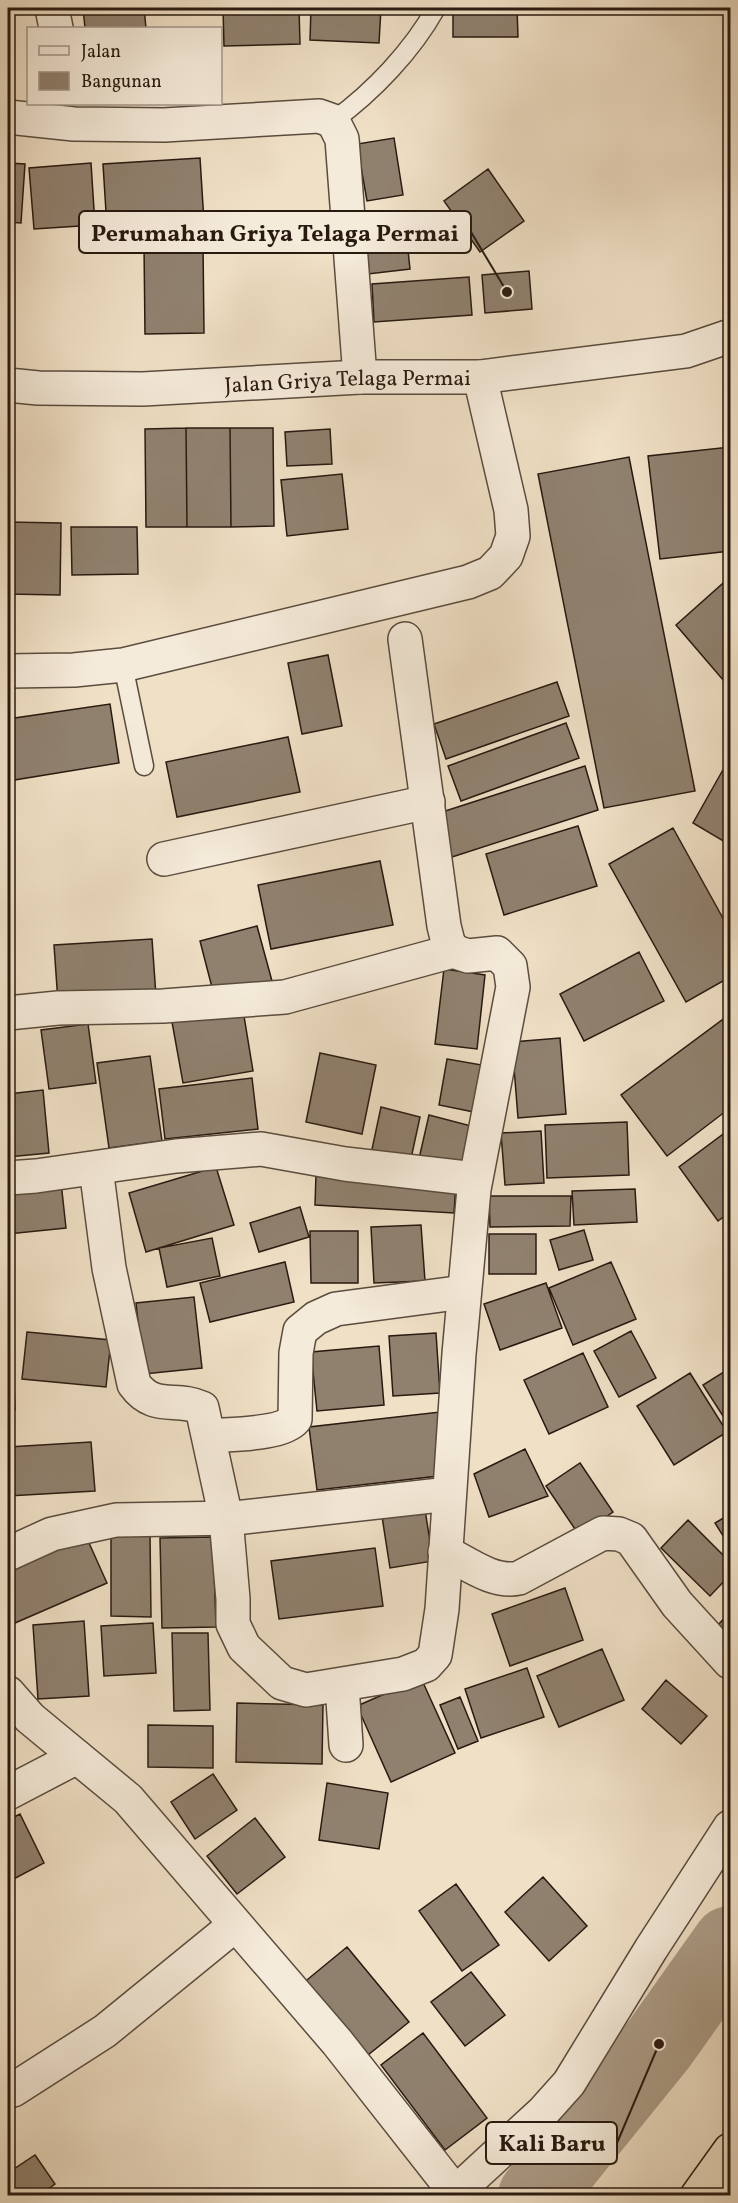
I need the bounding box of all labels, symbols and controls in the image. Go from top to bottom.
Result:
legend [27,27,222,105]
text: Jalan [81,40,121,65]
text: Bangunan [81,70,162,95]
callout: Perumahan Griya Telaga Permai [79,211,471,253]
text: Perumahan Griya Telaga Permai [91,218,459,252]
street label: Jalan Griya Telaga Permai [224,364,471,402]
callout: Kali Baru [486,2122,617,2164]
text: Kali Baru [498,2128,606,2162]

